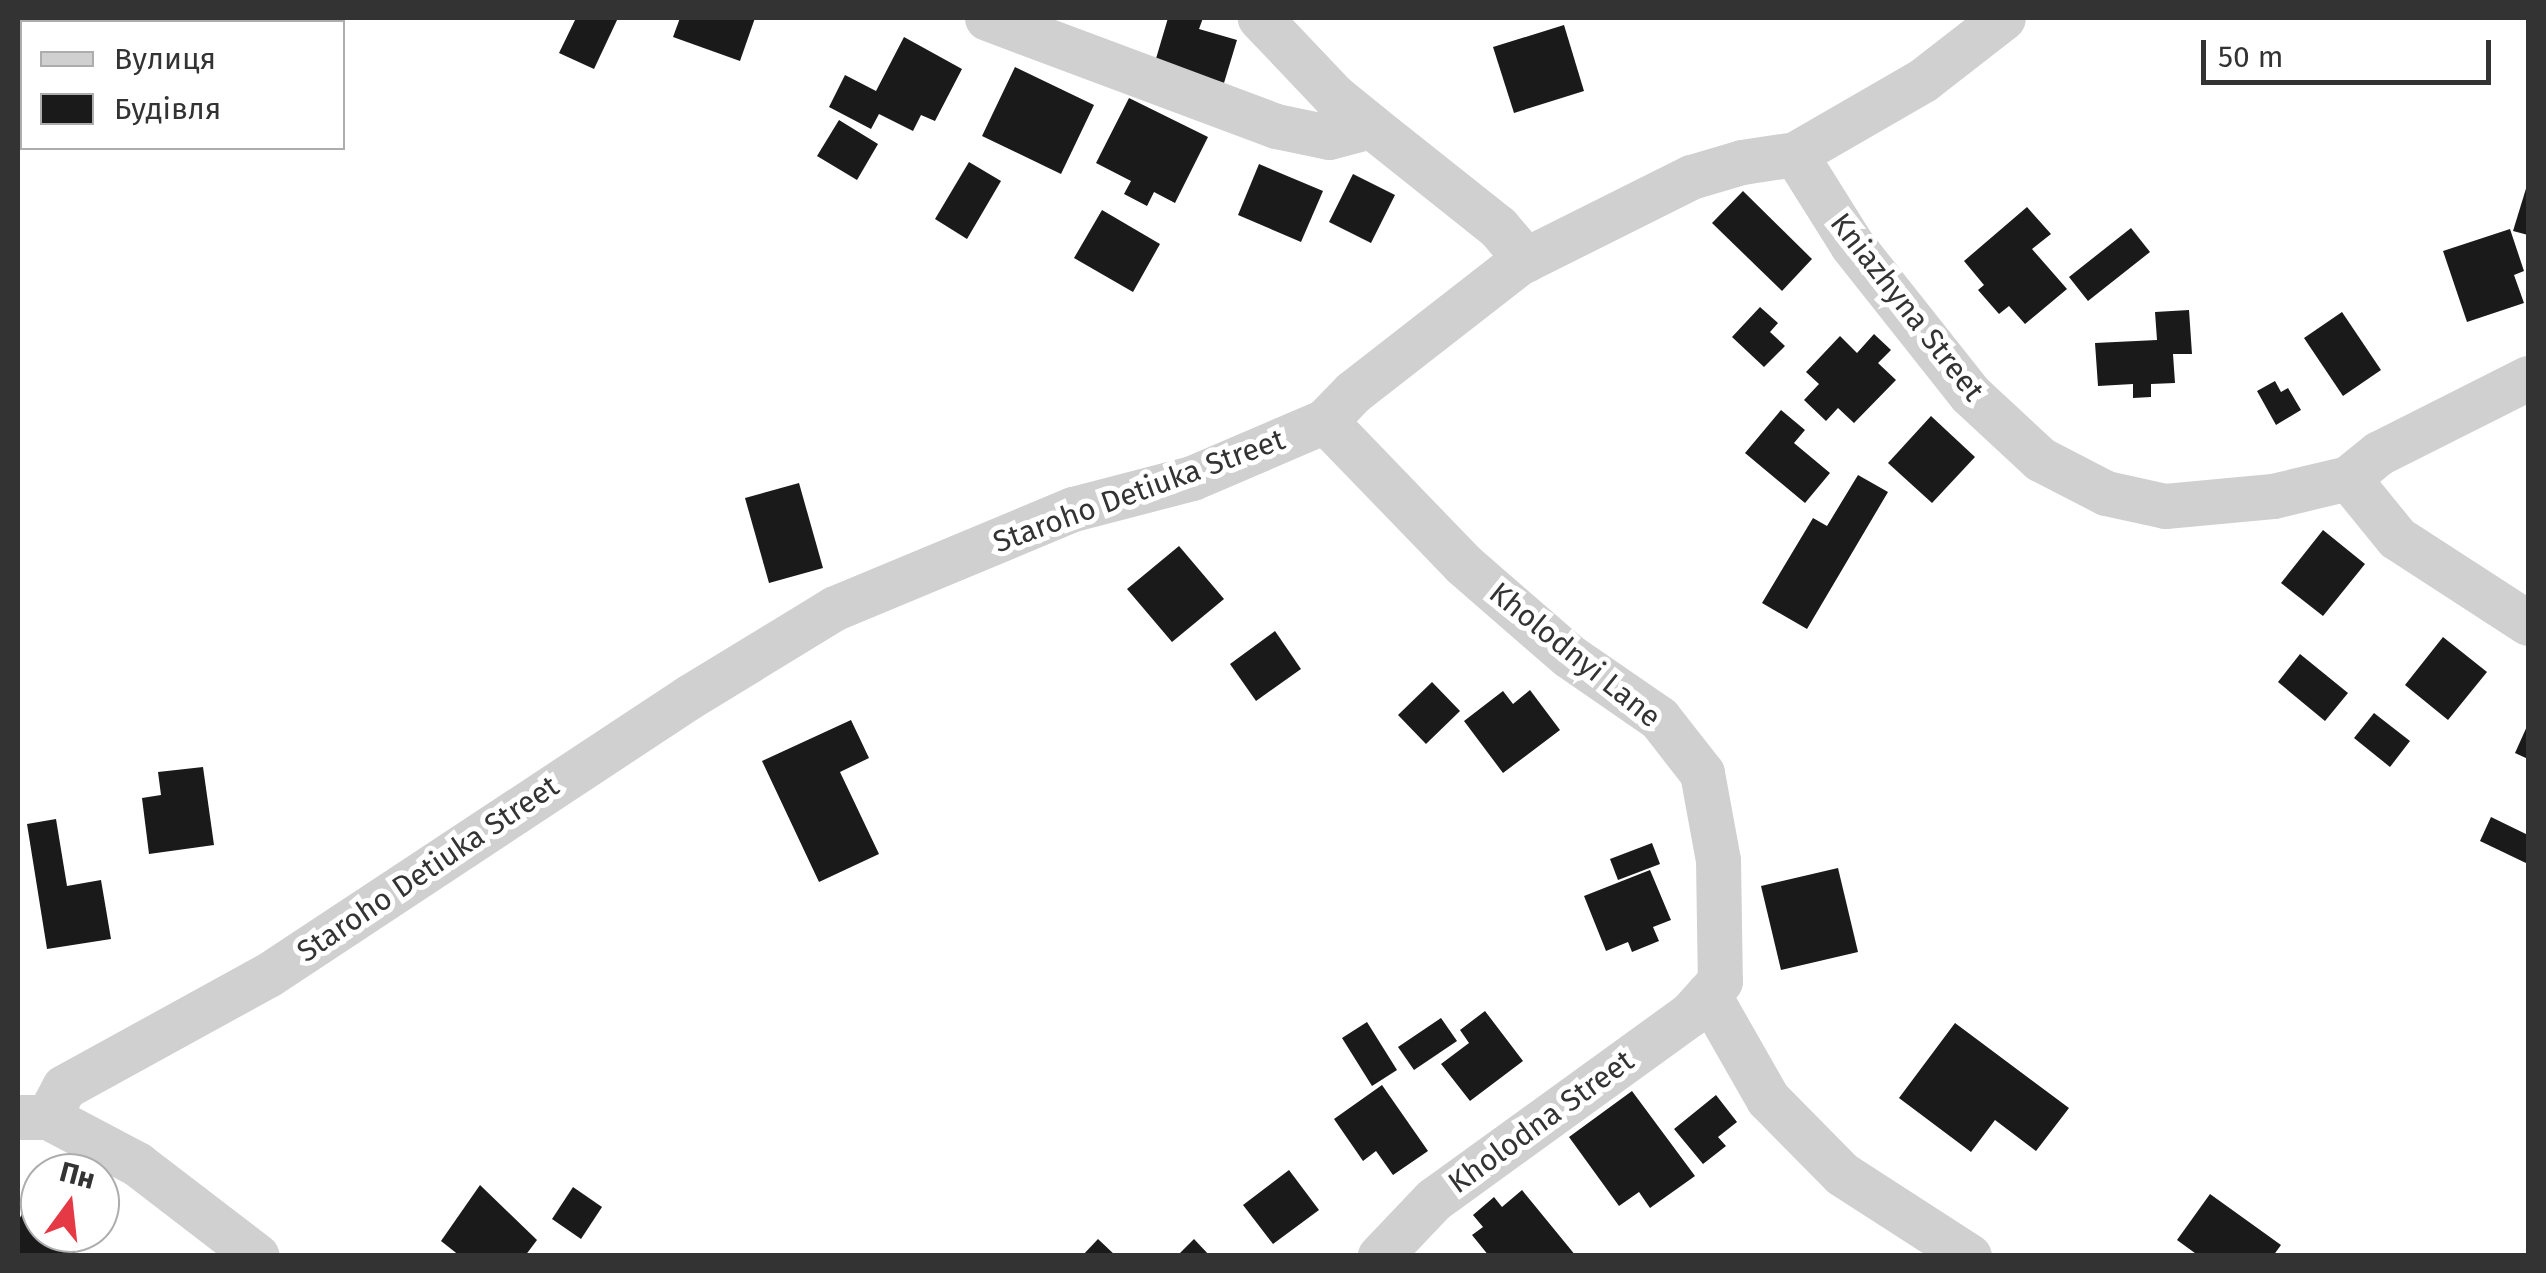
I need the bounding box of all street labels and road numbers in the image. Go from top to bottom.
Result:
street label: Kniazhyna Street [1822,206,1992,408]
street label: Staroho Detiuka Street [988,421,1290,561]
street label: Kholodnyi Lane [1482,575,1668,735]
street label: Staroho Detiuka Street [290,768,566,970]
street label: Kholodna Street [1441,1043,1641,1201]

